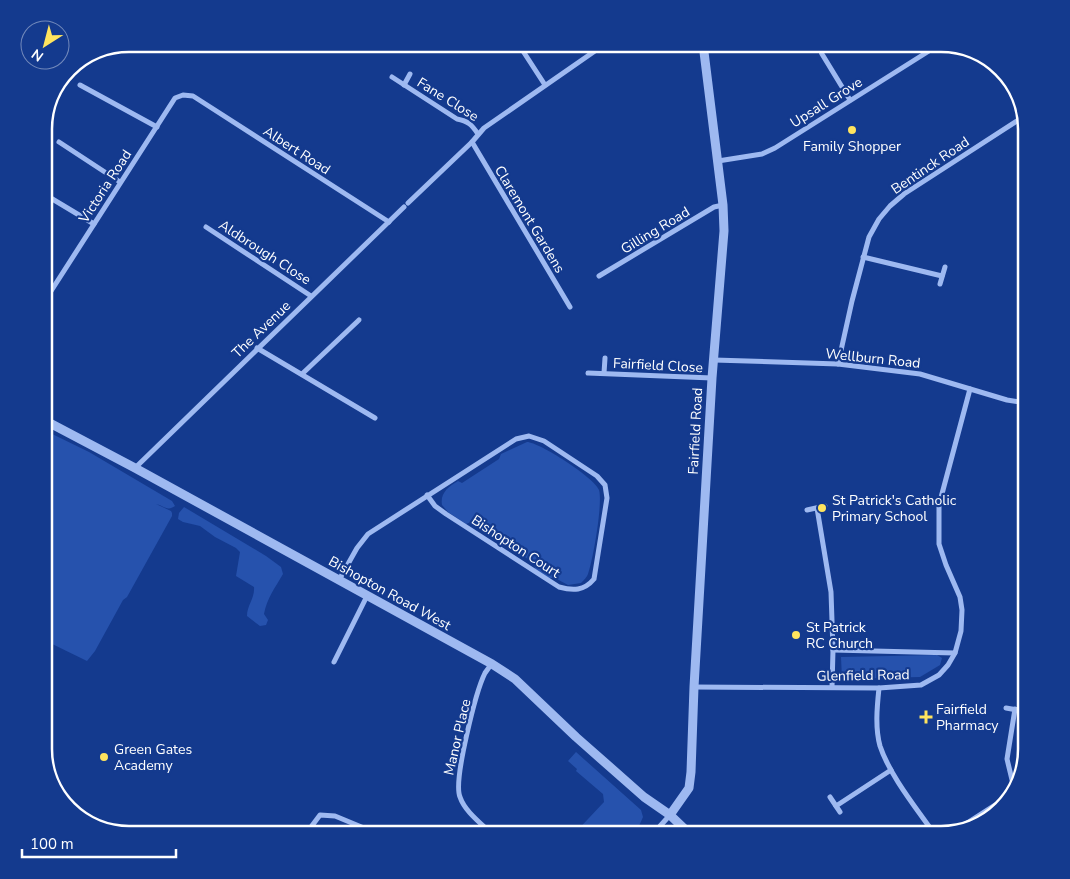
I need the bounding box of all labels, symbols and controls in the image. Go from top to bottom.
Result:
north arrow [20,20,70,70]
text: N [28,44,47,66]
street label: Fane Close [413,73,482,126]
street label: Upsall Grove [787,73,866,132]
street label: Albert Road [260,122,334,179]
marker: Family Shopper [846,124,858,136]
street label: Bentinck Road [887,132,973,199]
place label: Family Shopper [803,137,901,156]
street label: Victoria Road [74,146,136,227]
street label: Claremont Gardens [490,162,569,277]
street label: Gilling Road [617,202,693,258]
street label: Aldbrough Close [215,215,315,289]
street label: The Avenue [228,296,295,362]
street label: Wellburn Road [824,344,921,373]
street label: Fairfield Close [613,354,703,377]
street label: Fairfield Road [684,387,707,475]
place label: St Patrick's Catholic Primary School [832,491,957,526]
marker: St Patrick's Catholic Primary School [816,502,828,514]
street label: Bishopton Court [468,511,564,582]
street label: Bishopton Road West [325,552,454,635]
place label: St Patrick RC Church [806,618,873,653]
marker: St Patrick RC Church [790,629,802,641]
street label: Glenfield Road [816,665,910,686]
street label: Manor Place [439,697,476,777]
place label: Fairfield Pharmacy [936,700,999,735]
marker: Fairfield Pharmacy [920,711,932,723]
place label: Green Gates Academy [114,740,192,775]
marker: Green Gates Academy [98,751,110,763]
scale bar [22,826,176,858]
text: 100 m [30,834,74,854]

